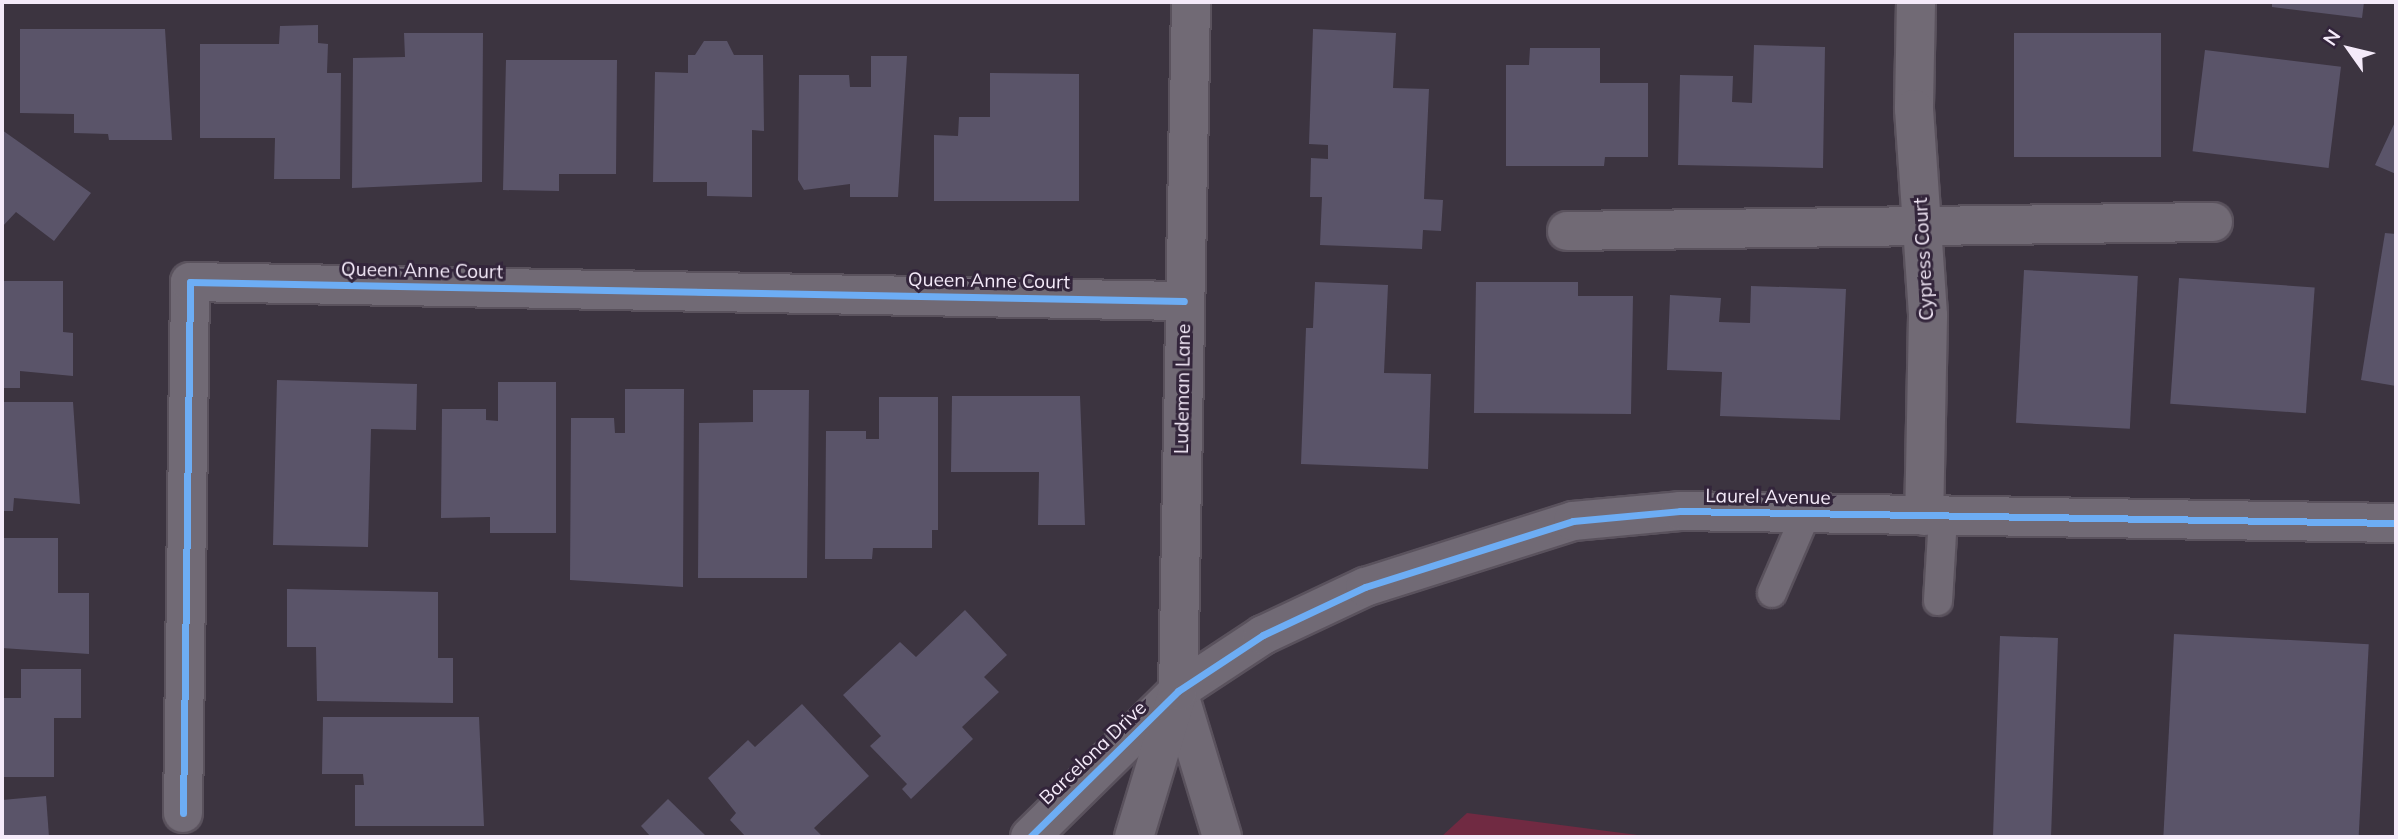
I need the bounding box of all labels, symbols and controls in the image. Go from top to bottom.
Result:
north arrow [2314,14,2384,84]
text: N [2318,25,2346,50]
street label: Cypress Court [1909,197,1939,321]
street label: Queen Anne Court [341,258,503,284]
street label: Queen Anne Court [908,268,1070,294]
street label: Ludeman Lane [1170,324,1196,454]
street label: Laurel Avenue [1705,485,1831,509]
street label: Barcelona Drive [1035,696,1151,810]

